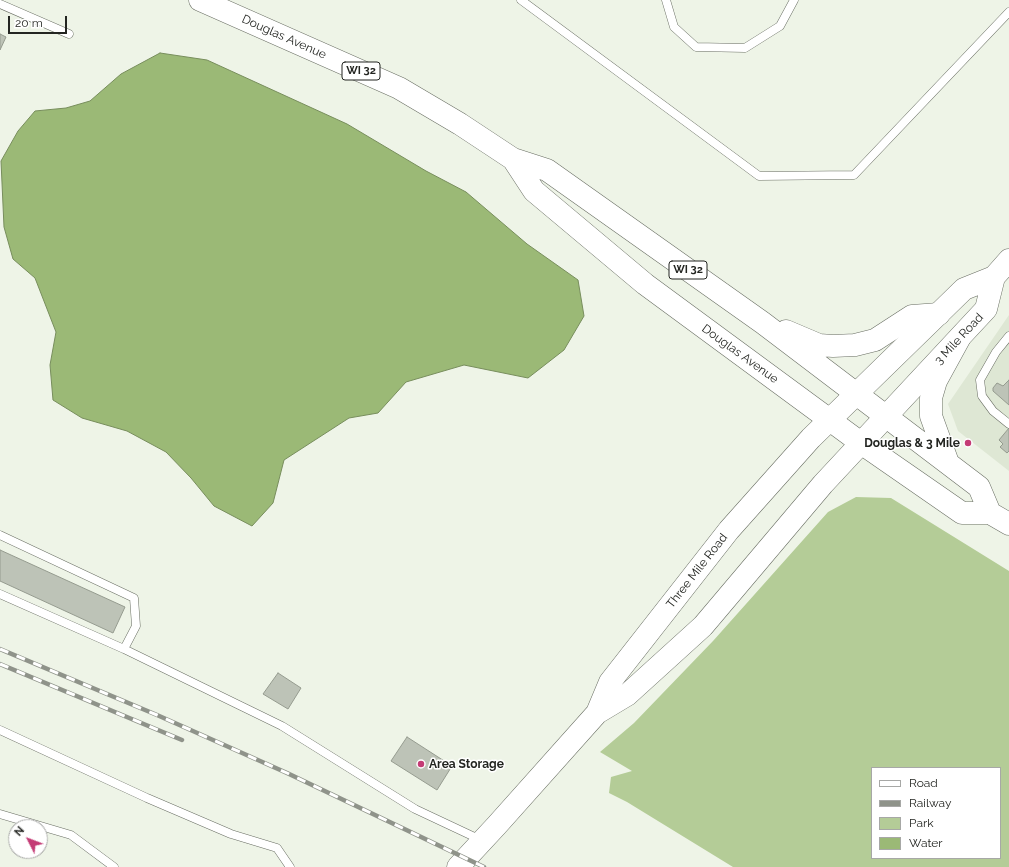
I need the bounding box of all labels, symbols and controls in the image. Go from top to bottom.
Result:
scale bar [10,8,69,34]
street label: Douglas Avenue [239,12,329,62]
text: 20 m [15,16,43,30]
road number: WI 32 [342,62,380,80]
road number: WI 32 [669,261,707,279]
street label: 3 Mile Road [932,310,986,368]
street label: Douglas Avenue [699,321,781,387]
place label: Douglas & 3 Mile [864,436,960,450]
marker: Douglas & 3 Mile [963,438,973,448]
street label: Three Mile Road [663,531,731,611]
place label: Area Storage [429,757,504,771]
marker: Area Storage [416,759,426,769]
legend [871,767,1001,859]
text: Road [909,776,938,790]
text: Railway [909,796,951,810]
text: Park [909,816,934,830]
north arrow [8,819,48,859]
text: N [12,824,27,839]
text: Water [909,836,943,850]

